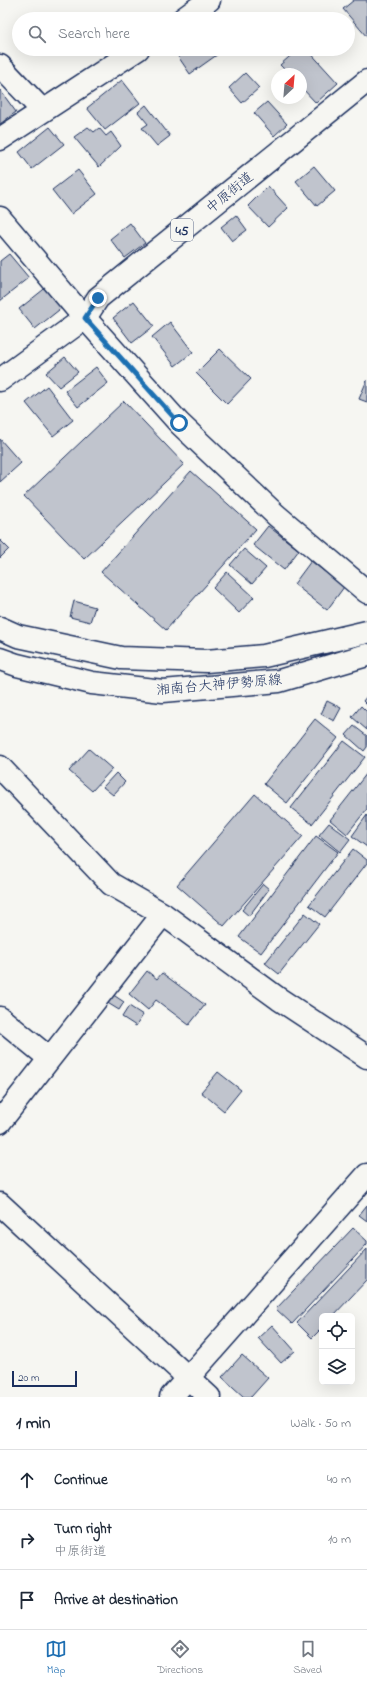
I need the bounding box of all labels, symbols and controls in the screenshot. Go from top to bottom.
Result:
search box [12,12,355,56]
icon: search [26,23,48,45]
text: Search here [58,23,130,45]
north arrow [271,68,307,104]
street label: 中原街道 [202,167,258,219]
road number: 45 [171,219,193,241]
route end [89,289,107,307]
route start [170,414,188,432]
street label: 湘南台大神伊勢原線 [155,670,283,701]
map controls [319,1313,355,1385]
button: locate [319,1313,355,1349]
button: layers [319,1349,355,1385]
scale bar [12,1369,77,1388]
text: 20 m [18,1370,40,1386]
text: 1 min [16,1411,50,1436]
text: Walk · 50 m [290,1414,351,1433]
icon: ahead [16,1469,38,1491]
text: Continue [54,1469,108,1491]
text: 40 m [327,1470,351,1489]
text: Turn right [54,1518,112,1540]
icon: right [16,1529,38,1551]
text: 10 m [328,1530,351,1549]
text: 中原街道 [54,1542,106,1561]
icon: arrive [16,1589,38,1611]
text: Arrive at destination [54,1589,178,1611]
tab: Map [45,1638,67,1678]
tab: Directions [157,1638,203,1678]
tab: Saved [293,1638,322,1678]

